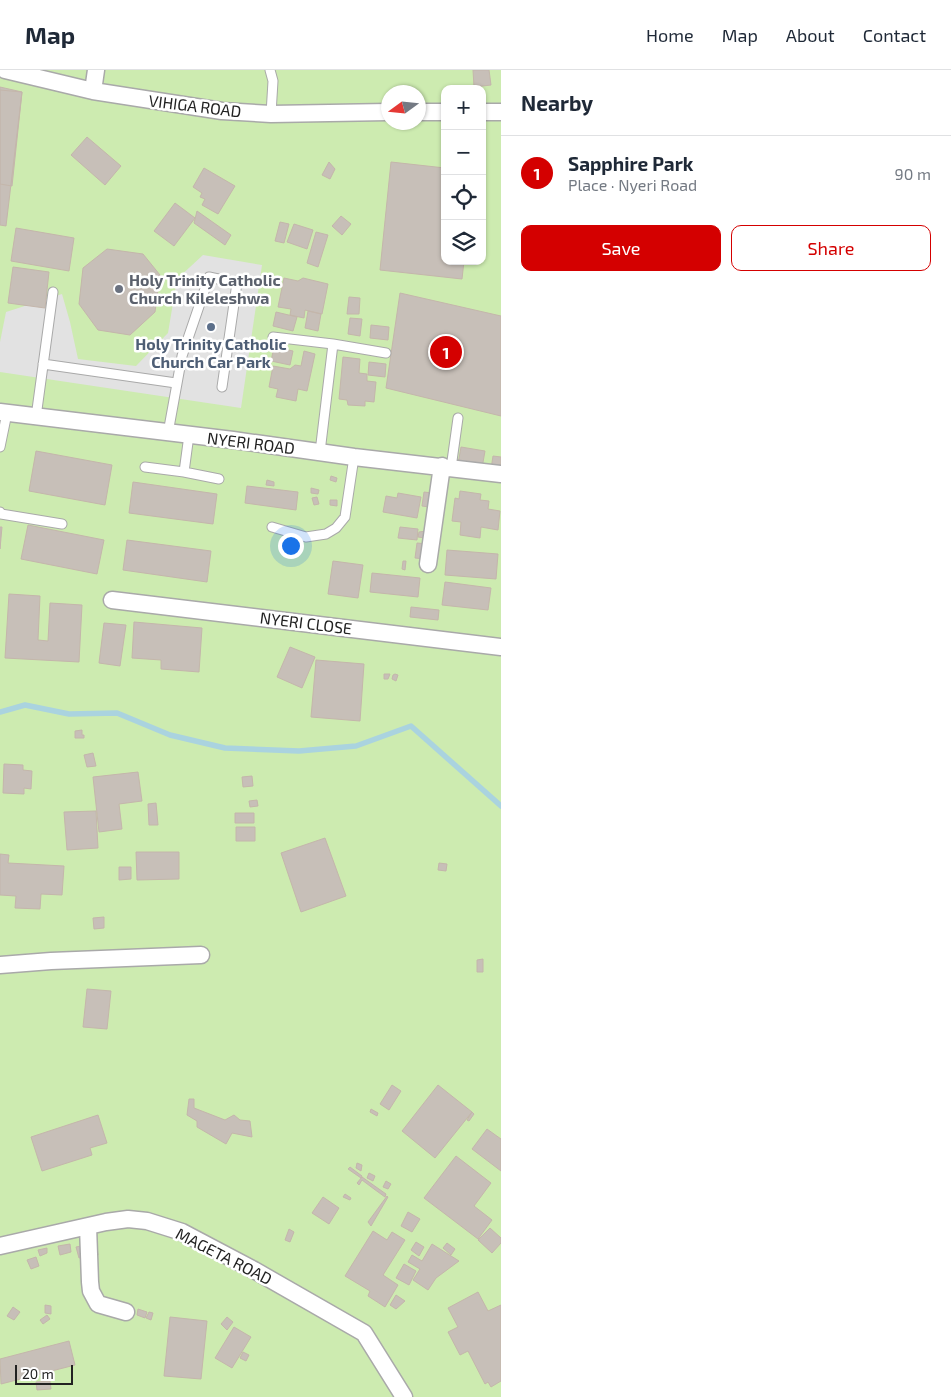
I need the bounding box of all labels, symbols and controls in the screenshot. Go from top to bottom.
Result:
text: Map [25,20,75,49]
text: Home [646,24,694,46]
text: Map [722,24,758,46]
text: About [786,24,835,46]
text: Contact [863,24,926,46]
north arrow [381,85,426,130]
map controls [441,85,486,265]
button: + [441,85,486,130]
street label: VIHIGA ROAD [148,90,242,121]
text: Nearby [521,90,593,115]
button: − [441,130,486,175]
text: Sapphire Park [568,152,693,175]
text: 1 [534,164,540,183]
text: 90 m [895,164,931,183]
button: locate [441,175,486,220]
text: Place · Nyeri Road [568,175,697,194]
button: layers [441,220,486,265]
button: Save [521,225,721,271]
button: Share [731,225,931,271]
place label: Holy Trinity Catholic Church Kileleshwa [129,270,281,307]
marker: Holy Trinity Catholic Church Kileleshwa [113,283,125,295]
marker: Holy Trinity Catholic Church Car Park [205,321,217,333]
pin: 1 [430,333,462,371]
place label: Holy Trinity Catholic Church Car Park [135,334,287,371]
street label: NYERI ROAD [206,428,296,457]
your location [278,533,304,559]
street label: NYERI CLOSE [259,607,353,638]
street label: MAGETA ROAD [173,1223,276,1288]
scale bar [15,1362,72,1385]
text: 20 m [22,1365,54,1382]

